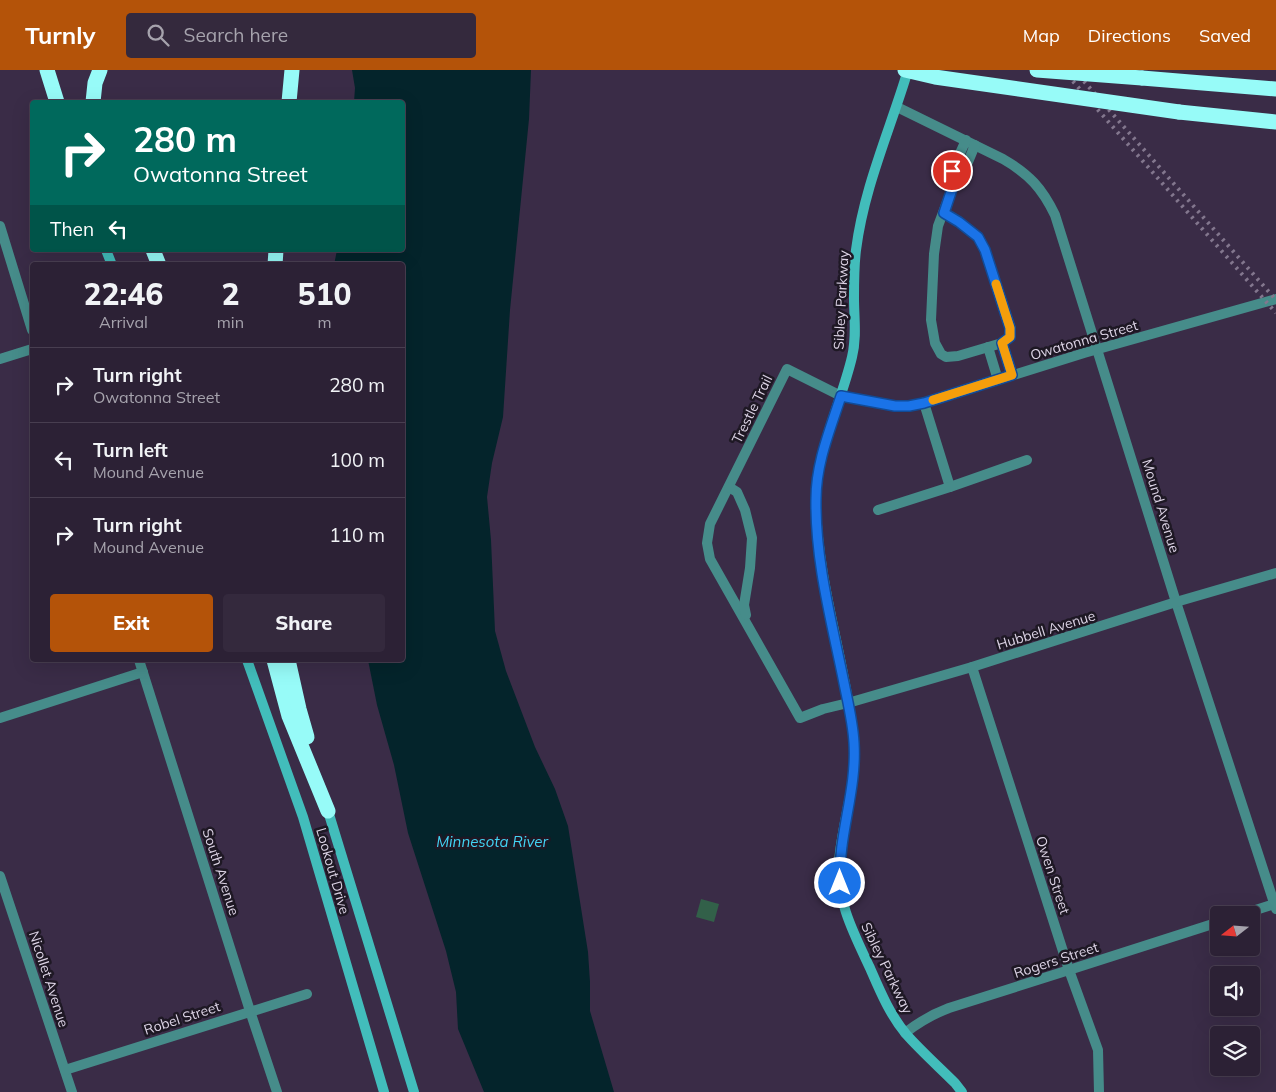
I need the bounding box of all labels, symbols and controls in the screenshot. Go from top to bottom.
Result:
search box [126,13,476,58]
text: Turnly [25,20,96,50]
icon: search [144,21,172,49]
text: Search here [184,23,288,47]
text: Map [1023,24,1060,47]
text: Directions [1088,24,1171,47]
text: Saved [1199,24,1251,47]
text: 280 m [133,117,237,161]
icon: right [50,120,115,185]
pin [931,150,973,192]
icon: arrive [938,157,966,185]
text: Owatonna Street [133,160,308,188]
icon: left [104,215,132,243]
text: Then [50,217,94,241]
street label: Sibley Parkway [829,249,853,350]
text: 22:46 [83,275,163,313]
text: 2 [221,275,239,313]
text: 510 [298,275,352,313]
text: Arrival [99,312,148,332]
text: min [217,312,244,332]
text: m [317,312,332,332]
street label: Owatonna Street [1028,316,1140,364]
text: Turn right [93,363,182,387]
icon: right [50,371,78,399]
street label: Trestle Trail [728,372,776,446]
text: 280 m [329,373,385,397]
text: Owatonna Street [93,387,220,407]
text: Turn left [93,438,168,462]
icon: left [50,446,78,474]
text: 100 m [329,448,385,472]
street label: Mound Avenue [1138,457,1184,555]
text: Mound Avenue [93,462,204,482]
text: Turn right [93,513,182,537]
icon: right [50,521,78,549]
text: 110 m [329,523,385,547]
text: Mound Avenue [93,537,204,557]
button: Exit [50,594,213,652]
button: Share [223,594,385,652]
street label: Hubbell Avenue [994,606,1098,654]
street label: South Avenue [198,826,244,918]
street label: Lookout Drive [312,826,354,916]
water label: Minnesota River [436,832,548,851]
street label: Owen Street [1032,834,1074,916]
position arrow [813,856,865,908]
north arrow [1210,906,1260,956]
map controls [1210,906,1260,1076]
street label: Sibley Parkway [857,919,917,1017]
street label: Nicollet Avenue [25,929,73,1029]
street label: Rogers Street [1011,938,1101,982]
button: sound [1210,966,1260,1016]
street label: Robel Street [142,997,223,1039]
button: layers [1210,1026,1260,1076]

